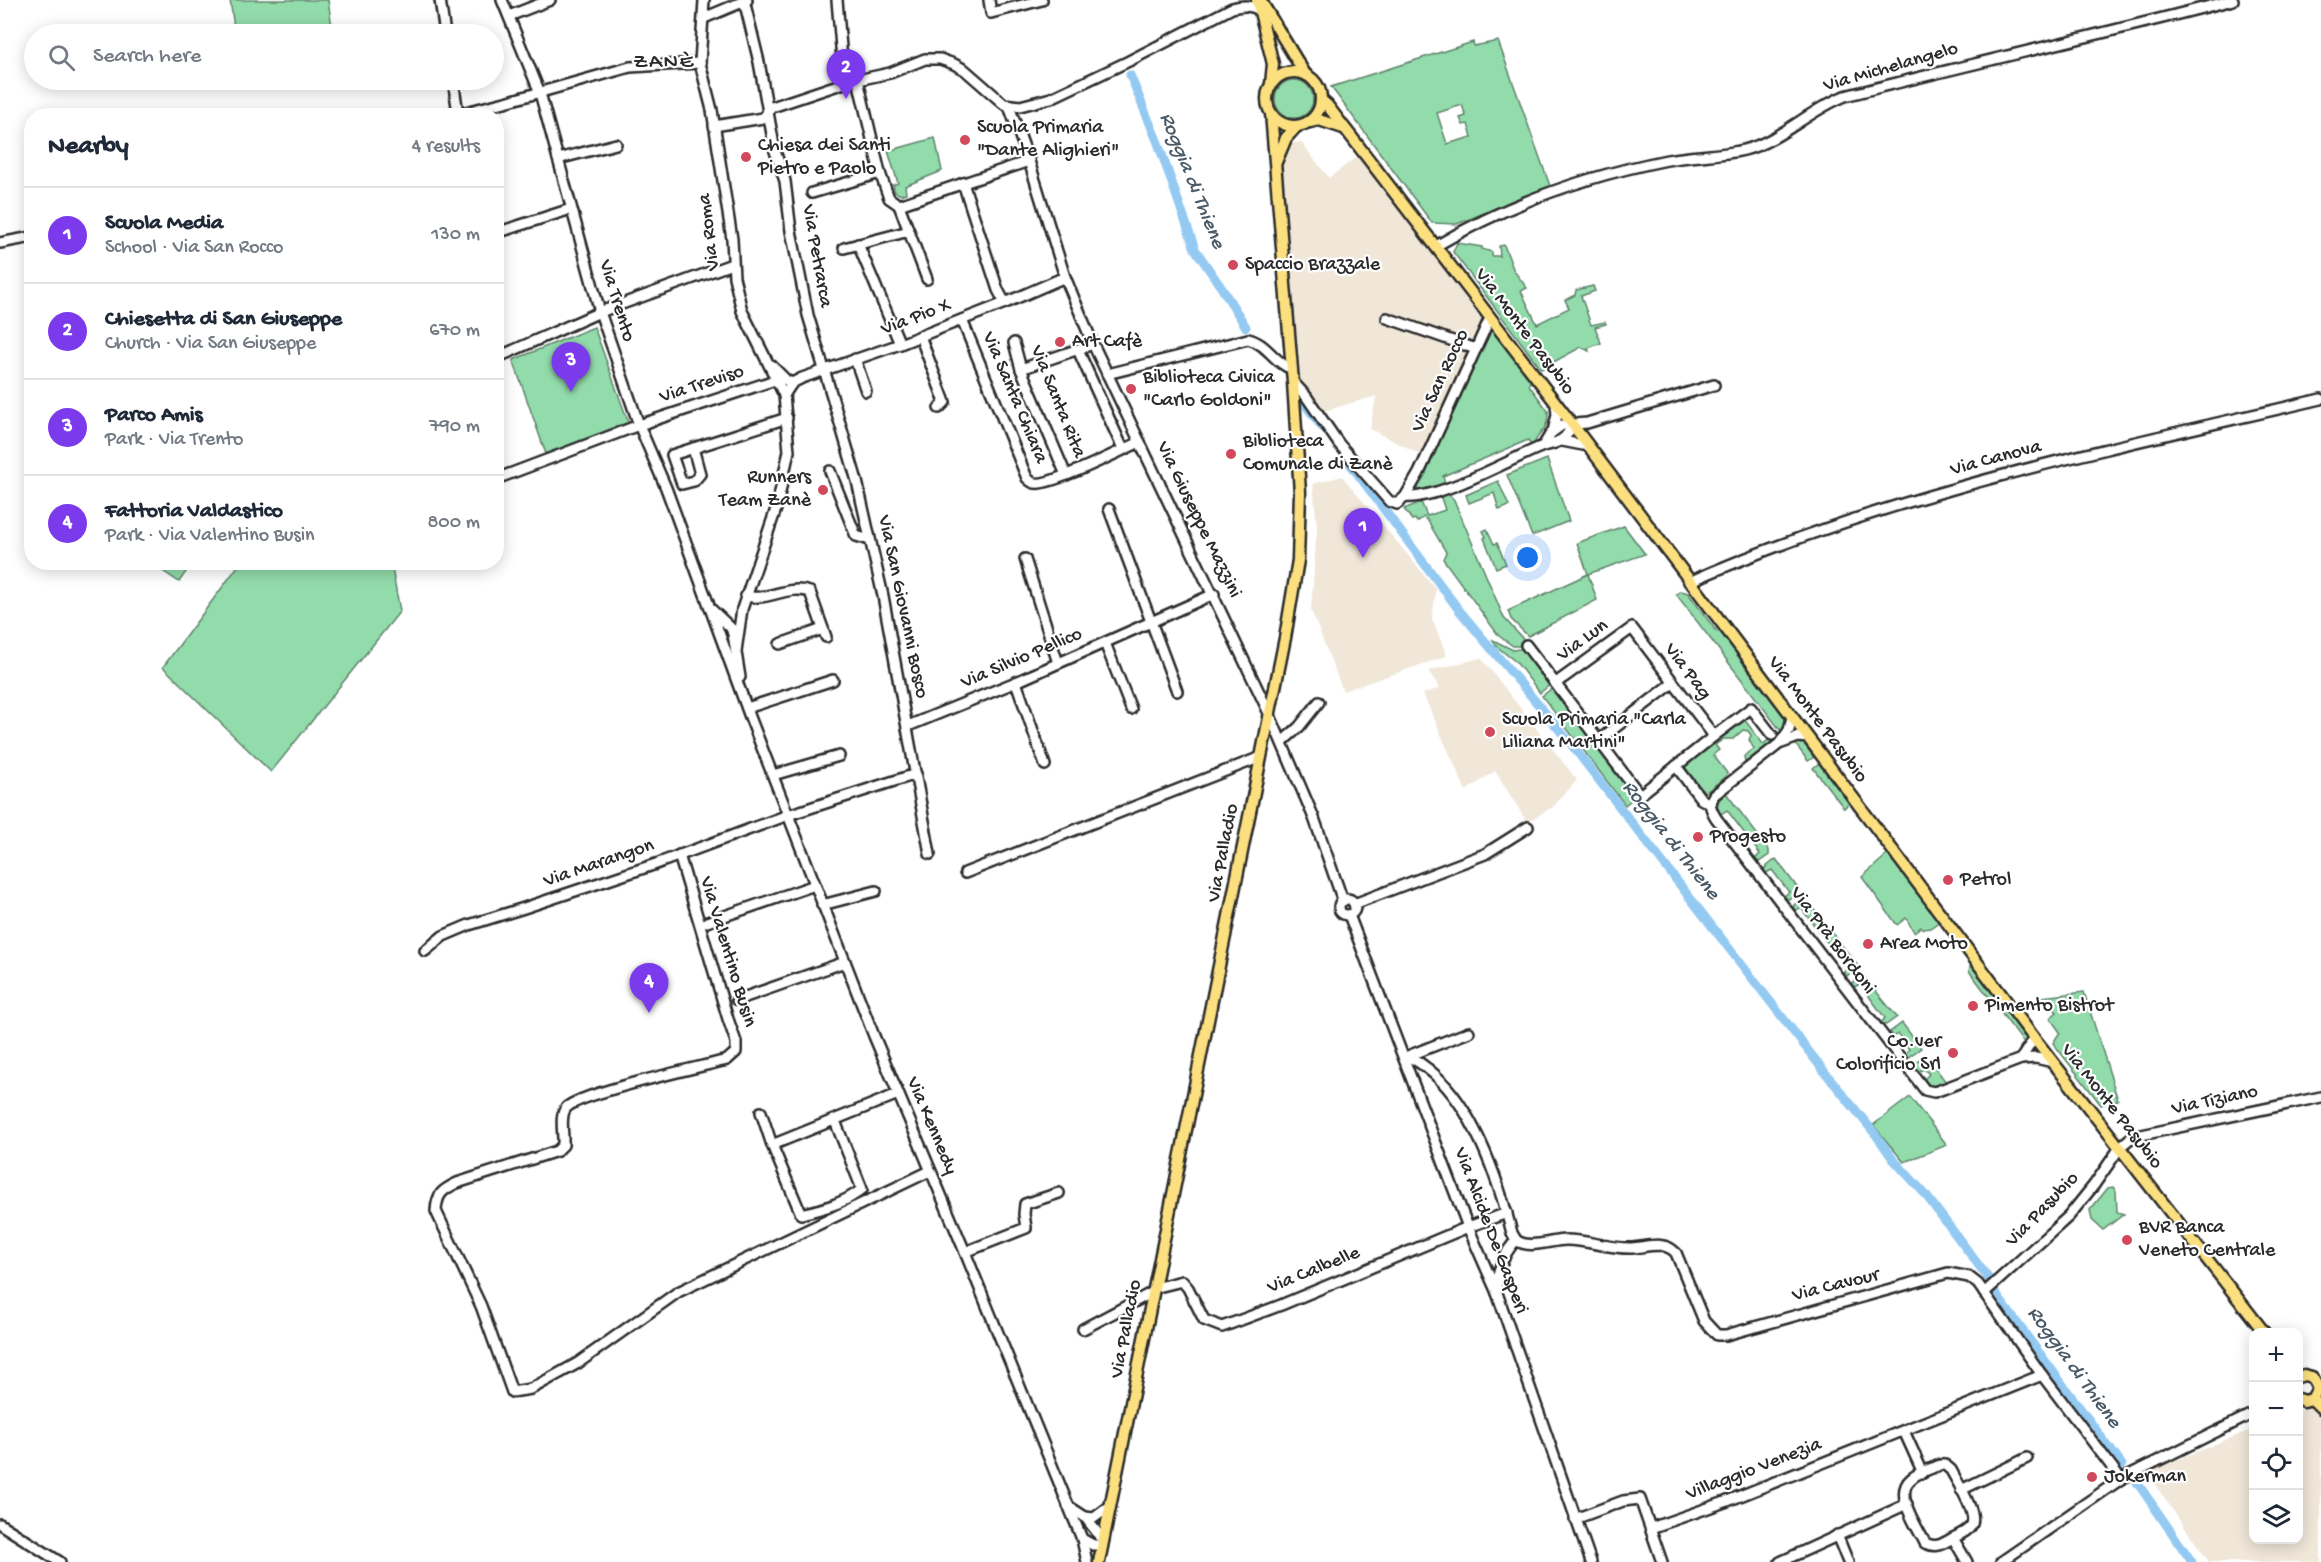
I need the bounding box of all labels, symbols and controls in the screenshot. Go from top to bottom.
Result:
search box [24,24,504,90]
street label: Via Michelangelo [1820,38,1961,98]
icon: search [45,41,78,74]
text: Search here [93,44,201,70]
district label: ZANÈ [633,50,695,76]
pin: 2 [826,50,866,99]
water label: Roggia di Thiene [1152,109,1230,254]
place label: Scuola Primaria "Dante Alighieri" [977,117,1119,163]
text: Nearby [48,132,129,163]
marker: Scuola Primaria "Dante Alighieri" [958,133,972,147]
place label: Chiesa dei Santi Pietro e Paolo [757,135,891,181]
text: 4 results [412,136,480,159]
marker: Chiesa dei Santi Pietro e Paolo [739,150,753,164]
street label: Via Roma [694,191,726,273]
street label: Via Petrarca [795,202,837,310]
text: Scuola Media [105,211,223,237]
text: 1 [63,224,72,247]
text: 130 m [431,224,480,247]
text: School · Via San Rocco [105,237,284,260]
place label: Spaccio Brazzale [1245,254,1381,277]
street label: Via Trento [592,256,639,345]
marker: Spaccio Brazzale [1226,258,1240,272]
street label: Via Monte Pasubio [1468,263,1579,400]
street label: Via Pio X [877,294,955,342]
text: Chiesetta di San Giuseppe [105,307,342,333]
text: 2 [63,320,72,343]
text: 670 m [429,320,480,343]
street label: Via San Rocco [1407,326,1475,437]
street label: Via Santa Chiara [976,328,1052,468]
place label: Art Cafè [1072,331,1143,354]
text: Church · Via San Giuseppe [105,333,316,356]
marker: Art Cafè [1053,335,1067,349]
street label: Via Santa Rita [1024,341,1090,462]
pin: 3 [552,342,590,392]
street label: Via Treviso [656,361,747,410]
place label: Biblioteca Civica "Carlo Goldoni" [1142,367,1275,413]
marker: Biblioteca Civica "Carlo Goldoni" [1124,382,1138,396]
text: Parco Amis [105,403,203,429]
text: 3 [62,416,73,439]
text: 790 m [429,416,480,439]
text: Park · Via Trento [105,429,243,452]
place label: Biblioteca Comunale di Zanè [1242,431,1393,477]
street label: Via Canova [1947,436,2045,482]
street label: Via Giuseppe Mazzini [1150,437,1246,602]
marker: Biblioteca Comunale di Zanè [1224,447,1238,461]
place label: Runners Team Zanè [718,467,812,513]
marker: Runners Team Zanè [816,483,830,497]
text: Fattoria Valdastico [105,499,283,525]
pin: 1 [1344,508,1382,558]
text: 4 [63,512,72,535]
text: 800 m [427,512,480,535]
street label: Via San Giovanni Bosco [871,512,933,701]
text: Park · Via Valentino Busin [105,525,315,548]
your location [1513,543,1542,572]
street label: Via Lun [1552,615,1613,668]
street label: Via Silvio Pellico [957,623,1086,695]
street label: Via Pag [1658,638,1716,705]
street label: Via Monte Pasubio [1761,651,1872,788]
place label: Scuola Primaria "Carla Liliana Martini" [1502,709,1687,755]
marker: Scuola Primaria "Carla Liliana Martini" [1483,725,1497,739]
water label: Roggia di Thiene [1616,776,1725,906]
street label: Via Palladio [1203,802,1245,905]
place label: Progesto [1709,826,1786,849]
marker: Progesto [1691,830,1705,844]
street label: Via Marangon [540,834,658,894]
place label: Petrol [1959,869,2011,892]
street label: Via Valentino Busin [693,873,761,1030]
marker: Petrol [1941,873,1955,887]
street label: Via Prà Bordoni [1783,882,1880,999]
place label: Area Moto [1880,933,1968,956]
marker: Area Moto [1861,937,1875,951]
pin: 4 [630,964,668,1013]
place label: Pimento Bistrot [1984,995,2115,1018]
marker: Pimento Bistrot [1966,999,1980,1013]
place label: Co.ver Colorificio Srl [1836,1031,1943,1077]
street label: Via Monte Pasubio [2054,1039,2167,1174]
marker: Co.ver Colorificio Srl [1946,1046,1960,1060]
street label: Via Kennedy [900,1073,962,1178]
street label: Via Tiziano [2169,1081,2260,1122]
street label: Via Alcide De Gasperi [1447,1144,1532,1317]
street label: Via Pasubio [2001,1168,2084,1253]
place label: BVR Banca Veneto Centrale [2138,1217,2276,1263]
marker: BVR Banca Veneto Centrale [2120,1233,2134,1247]
street label: Via Calbelle [1263,1242,1364,1300]
street label: Via Cavour [1789,1264,1884,1308]
street label: Via Palladio [1106,1278,1148,1381]
water label: Roggia di Thiene [2020,1302,2126,1435]
map controls [2249,1328,2303,1544]
button: + [2249,1328,2303,1382]
button: − [2249,1382,2303,1436]
street label: Villaggio Venezia [1682,1433,1826,1507]
button: locate [2249,1436,2303,1490]
place label: Jokerman [2104,1466,2187,1489]
marker: Jokerman [2085,1470,2099,1484]
button: layers [2249,1490,2303,1544]

